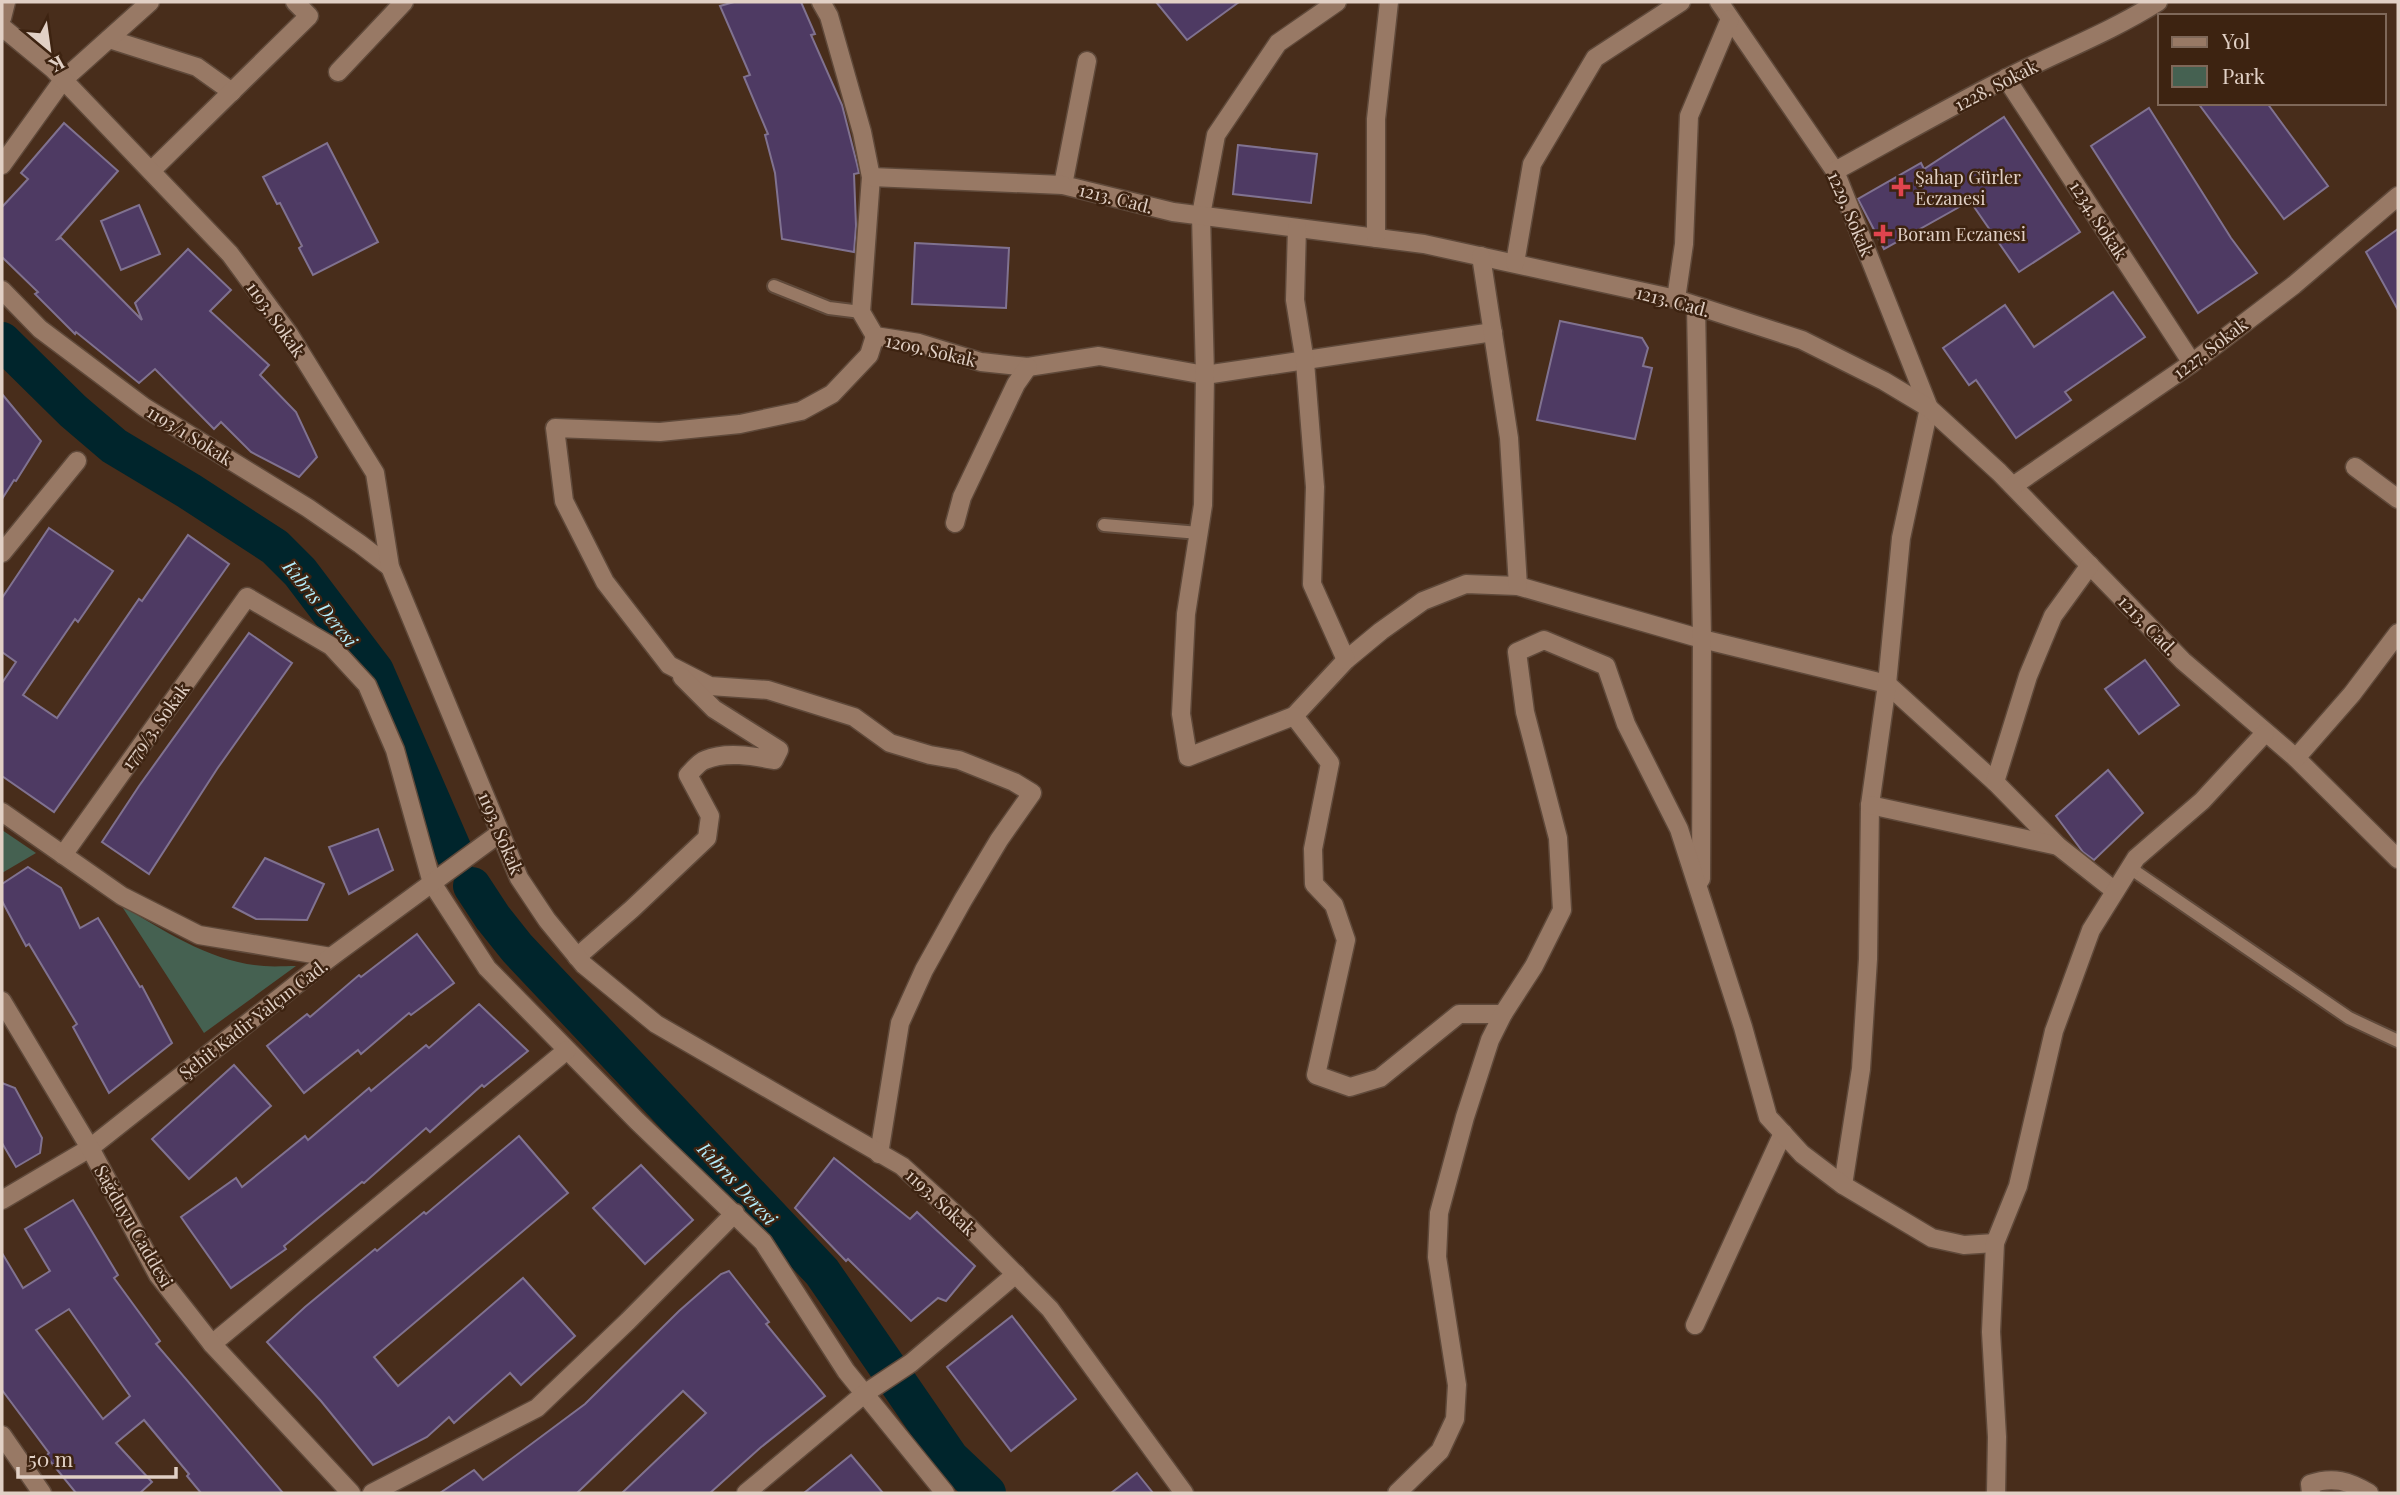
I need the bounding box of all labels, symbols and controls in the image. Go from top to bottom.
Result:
north arrow [14,14,84,84]
legend [2158,14,2386,105]
text: Yol [2221,26,2250,54]
text: K [45,50,70,80]
street label: 1228. Sokak [1950,54,2042,116]
text: Park [2222,61,2266,89]
place label: Şahap Gürler Eczanesi [1915,165,2021,210]
street label: 1229. Sokak [1822,168,1880,260]
street label: 1234. Sokak [2065,176,2133,264]
street label: 1213. Cad. [1077,177,1155,219]
marker: Şahap Gürler Eczanesi [1893,179,1909,195]
place label: Boram Eczanesi [1897,222,2026,246]
marker: Boram Eczanesi [1875,226,1891,242]
street label: 1193. Sokak [241,276,311,362]
street label: 1213. Cad. [1634,280,1712,322]
street label: 1227. Sokak [2168,312,2252,384]
street label: 1209. Sokak [883,328,979,372]
street label: 1193/1 Sokak [143,399,237,471]
water label: Kıbrıs Deresi [277,553,365,653]
street label: 1213. Cad. [2113,590,2183,660]
street label: 1779/3. Sokak [115,678,195,774]
street label: 1193. Sokak [473,788,529,878]
street label: Şehit Kadir Yalçın Cad. [174,953,332,1085]
water label: Kıbrıs Deresi [692,1135,784,1231]
street label: Sağduyu Caddesi [89,1160,179,1292]
street label: 1193. Sokak [901,1163,981,1241]
scale bar [18,1436,175,1480]
text: 50 m [28,1444,74,1472]

